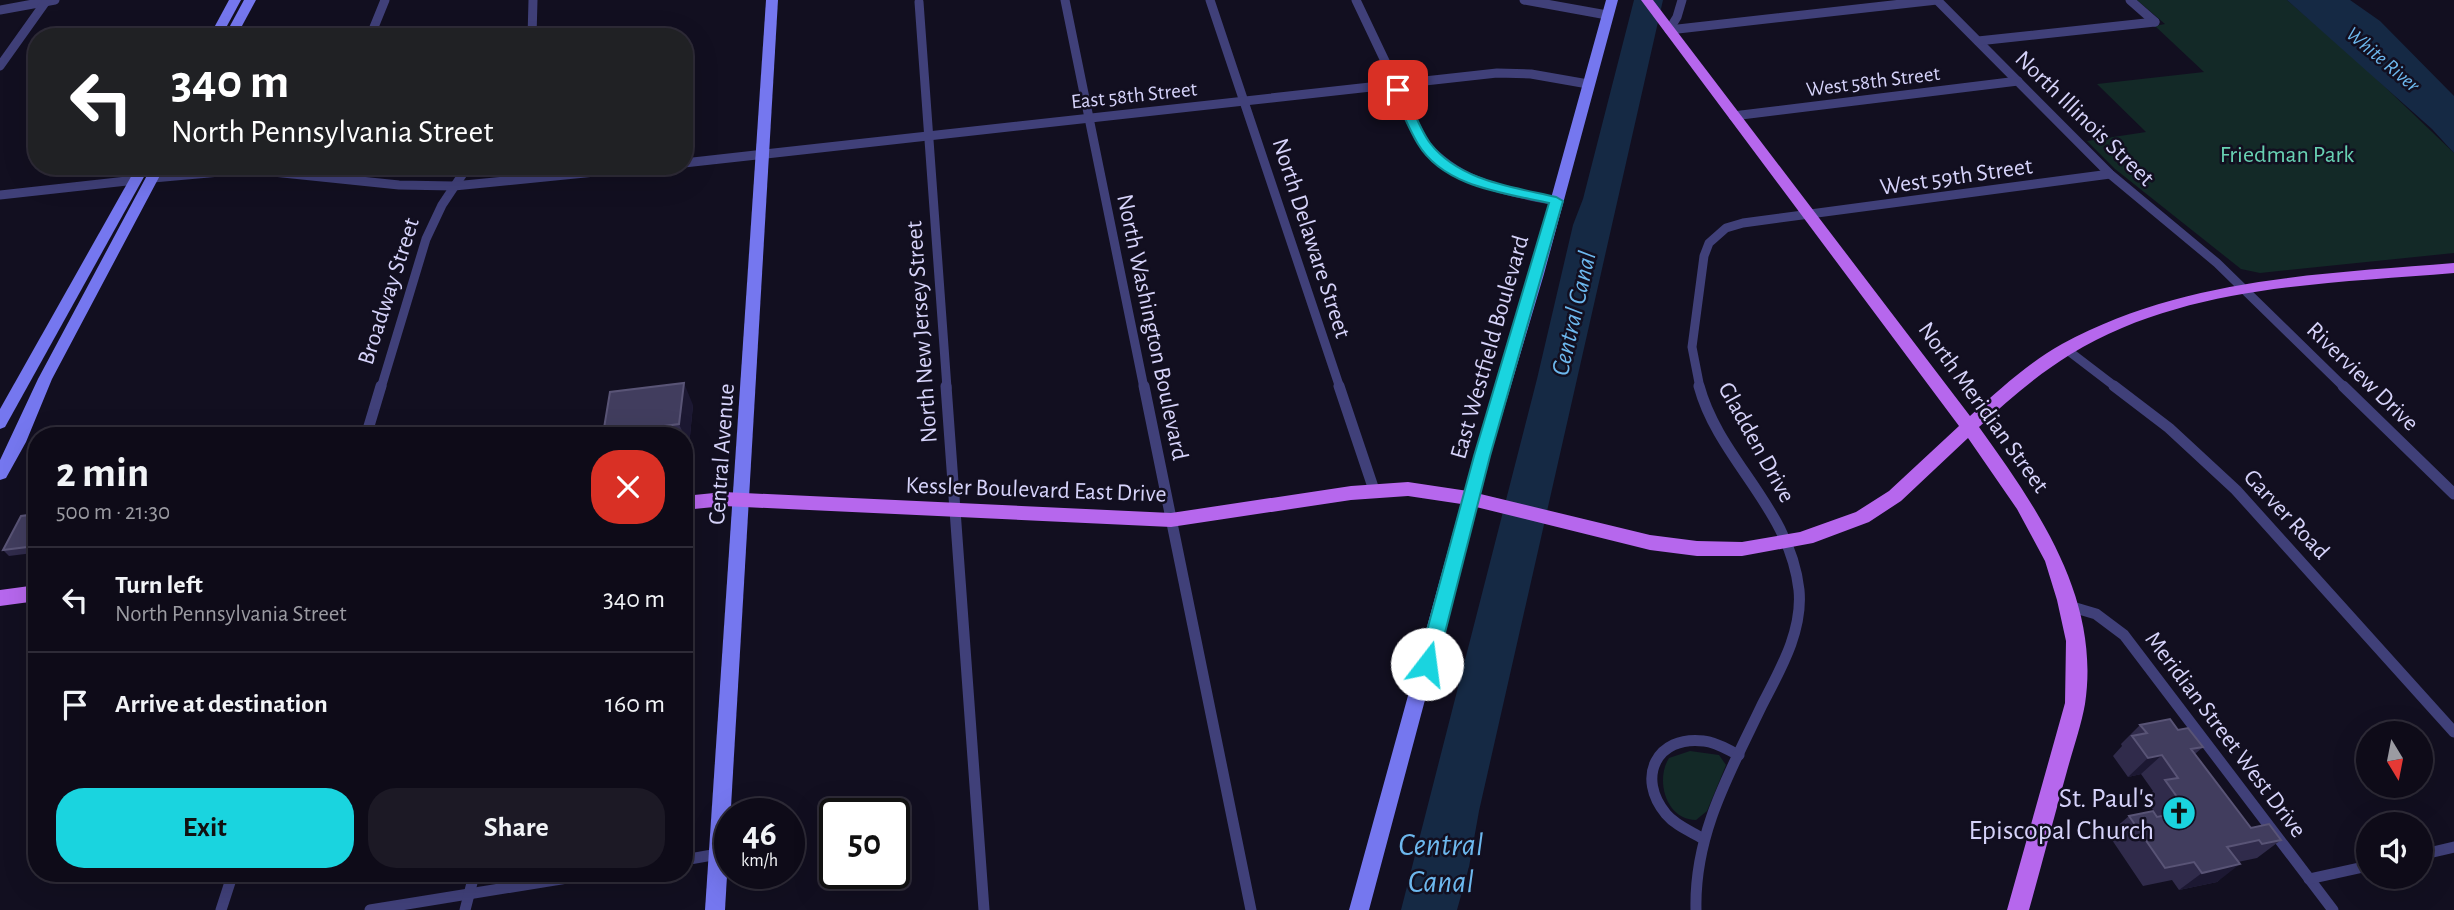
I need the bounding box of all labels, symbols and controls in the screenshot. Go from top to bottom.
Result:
water label: White River [2342,23,2424,97]
street label: North Illinois Street [2010,47,2159,191]
icon: left [56,56,147,147]
text: 340 m [171,58,289,107]
pin [1368,60,1428,120]
street label: West 58th Street [1805,63,1941,100]
icon: arrive [1379,71,1417,109]
street label: East 58th Street [1070,78,1198,113]
text: North Pennsylvania Street [171,116,493,148]
street label: North Delaware Street [1267,135,1355,341]
park label: Friedman Park [2220,143,2354,167]
street label: West 59th Street [1878,154,2034,200]
street label: North Washington Boulevard [1112,192,1192,462]
street label: Broadway Street [354,215,424,368]
street label: North New Jersey Street [902,220,942,444]
street label: East Westfield Boulevard [1446,233,1533,462]
water label: Central Canal [1547,248,1601,378]
street label: North Meridian Street [1913,318,2053,498]
street label: Riverview Drive [2302,318,2423,436]
street label: Gladden Drive [1713,378,1799,507]
street label: Central Avenue [705,383,739,526]
button: close [591,450,665,524]
text: 2 min [56,452,149,494]
street label: Garver Road [2239,465,2334,564]
street label: Kessler Boulevard East Drive [905,473,1167,507]
text: 500 m · 21:30 [56,501,170,524]
text: Turn left [115,572,203,598]
icon: left [56,581,94,619]
text: 340 m [603,586,665,612]
text: North Pennsylvania Street [115,603,347,626]
position arrow [1390,627,1464,701]
street label: Meridian Street West Drive [2140,627,2310,842]
icon: arrive [56,686,94,724]
text: Arrive at destination [115,691,328,717]
text: 160 m [605,691,665,717]
north arrow [2356,721,2432,798]
map controls [2356,721,2433,889]
place label: St. Paul's Episcopal Church [1968,785,2154,845]
button: Exit [56,788,354,868]
button: Share [368,788,665,868]
church icon: St. Paul's Episcopal Church [2160,794,2198,832]
speed limit sign: 50 [819,798,910,889]
button: sound [2356,812,2433,889]
text: 46 [742,817,777,852]
water label: Central Canal [1398,829,1484,898]
text: km/h [741,852,778,870]

